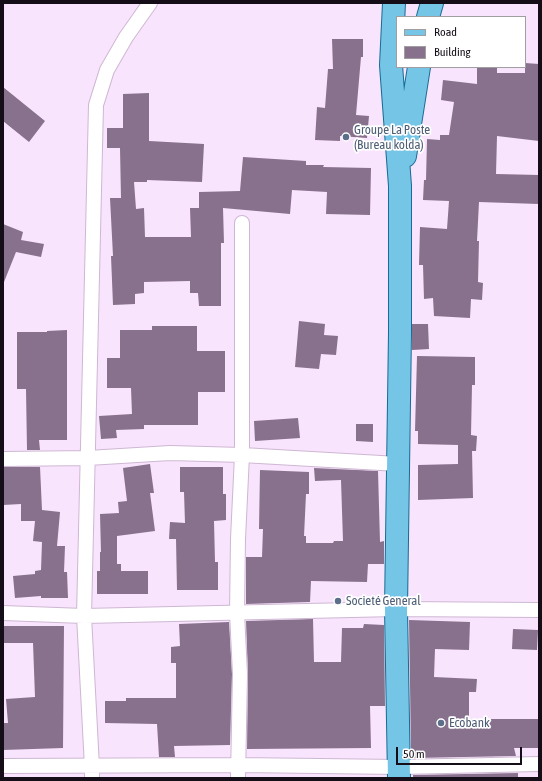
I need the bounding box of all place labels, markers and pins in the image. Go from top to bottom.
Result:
place label: Groupe La Poste (Bureau kolda) [354,122,430,153]
marker: Groupe La Poste (Bureau kolda) [341,132,351,142]
place label: Societé General [346,593,421,609]
marker: Societé General [333,596,343,606]
place label: Ecobank [449,715,490,731]
marker: Ecobank [436,718,446,728]

